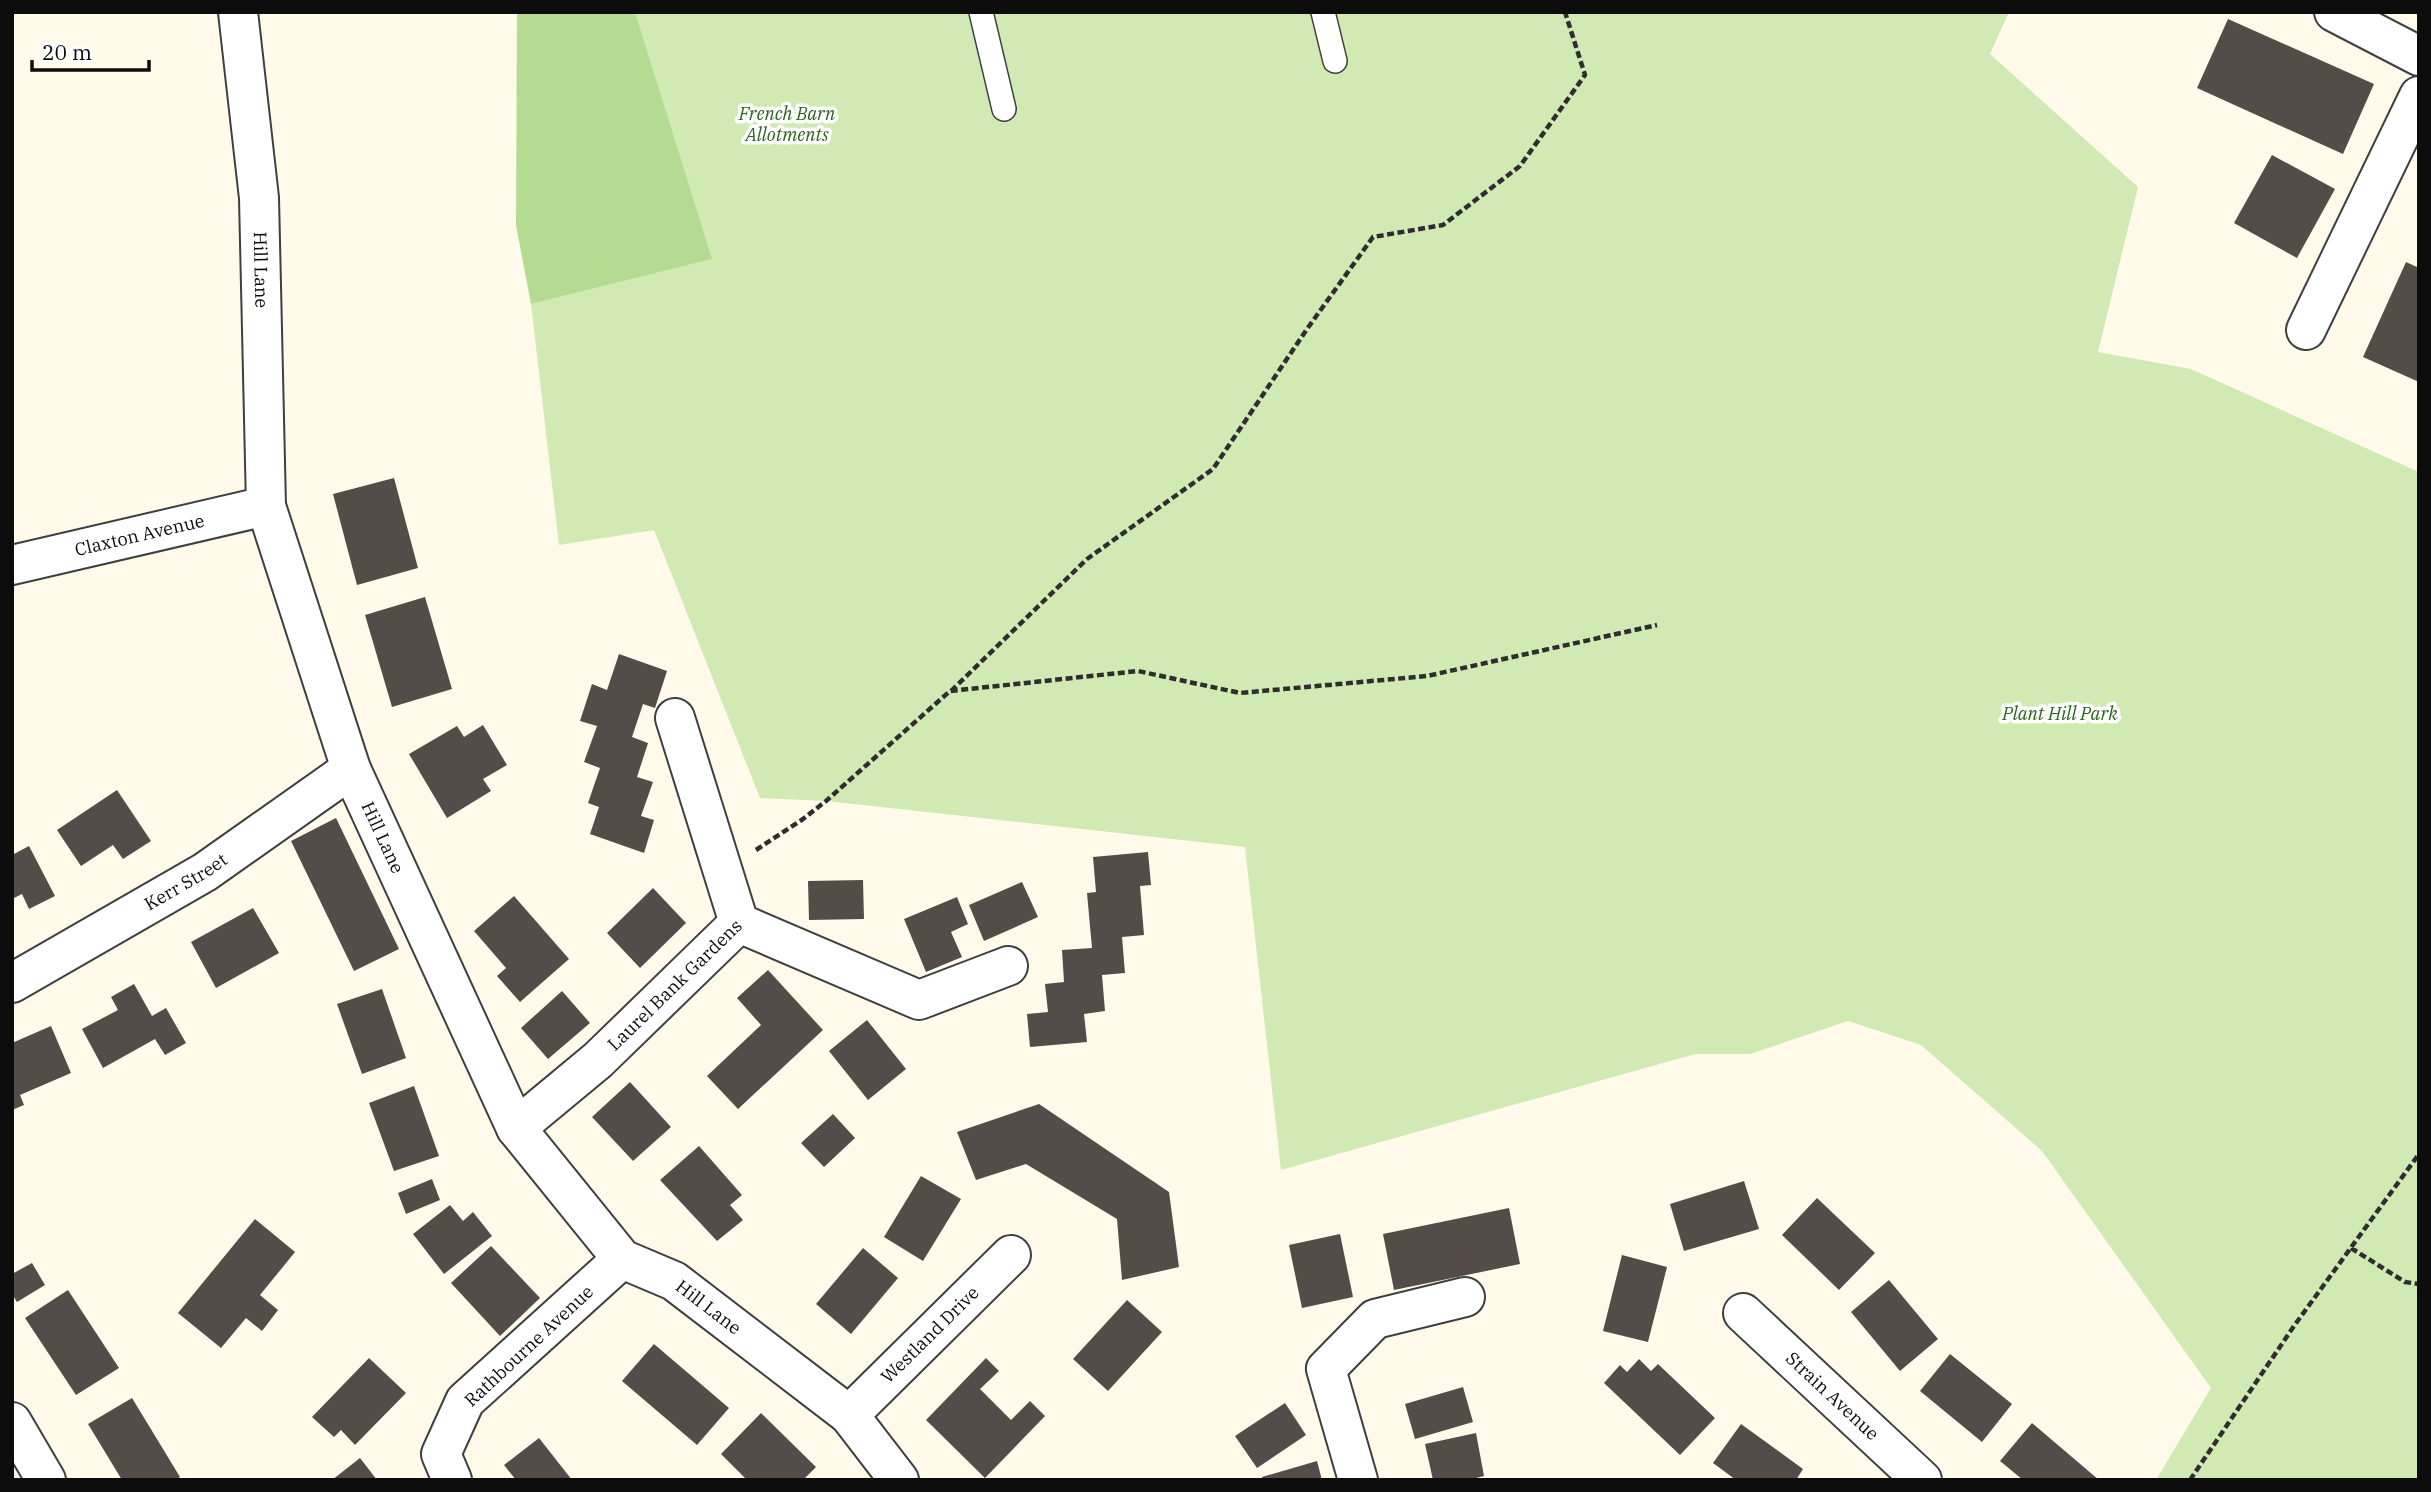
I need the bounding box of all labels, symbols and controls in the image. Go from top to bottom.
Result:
scale bar [32,28,149,72]
text: 20 m [42,38,92,66]
park label: French Barn Allotments [738,102,836,146]
street label: Hill Lane [249,231,273,308]
street label: Claxton Avenue [72,509,207,561]
park label: Plant Hill Park [2001,702,2118,725]
street label: Hill Lane [356,798,409,877]
street label: Kerr Street [140,848,232,915]
street label: Laurel Bank Gardens [603,914,747,1055]
street label: Hill Lane [671,1275,746,1339]
street label: Rathbourne Avenue [459,1280,598,1411]
street label: Westland Drive [876,1281,984,1388]
street label: Strain Avenue [1781,1347,1884,1445]

